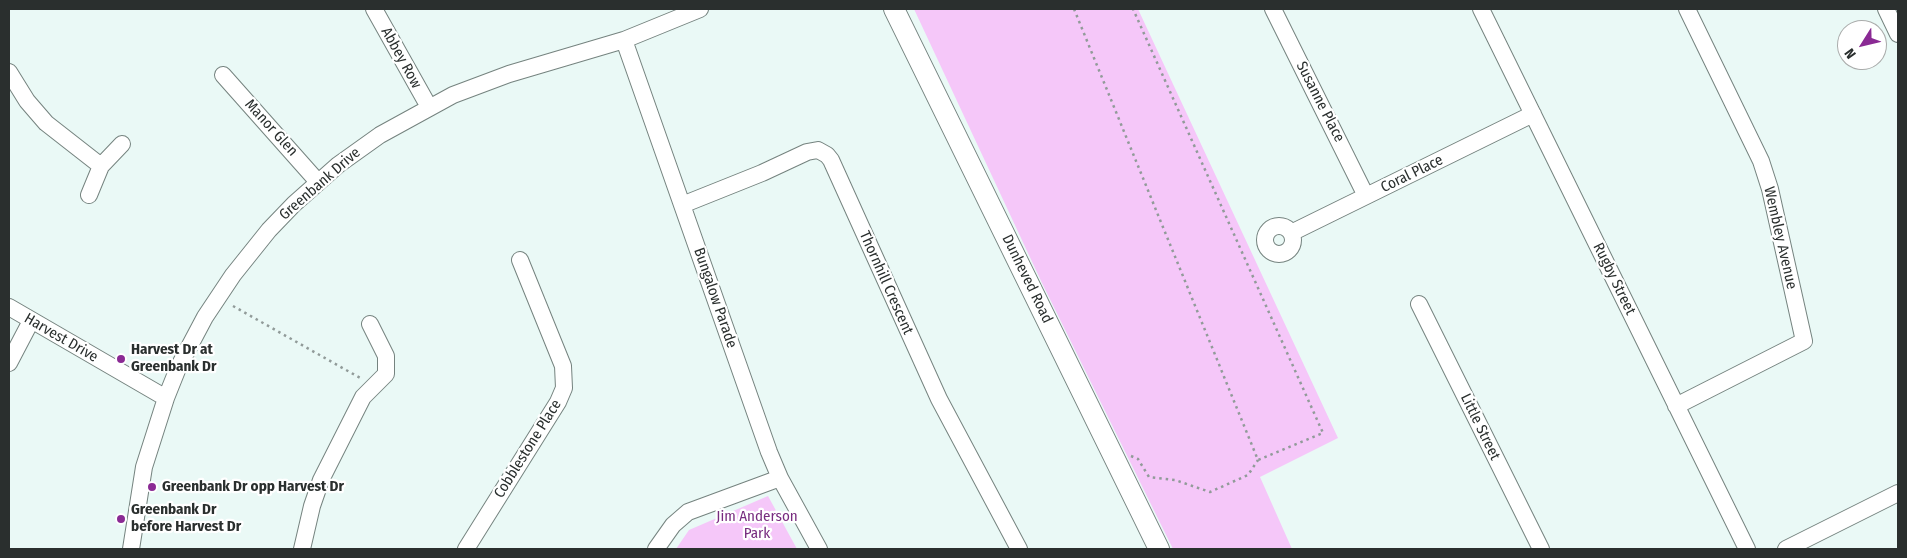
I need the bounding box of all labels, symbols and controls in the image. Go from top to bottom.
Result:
north arrow [1837,20,1887,70]
street label: Abbey Row [377,24,425,92]
text: N [1841,45,1860,62]
street label: Susanne Place [1292,59,1348,145]
street label: Manor Glen [241,96,301,160]
street label: Greenbank Drive [276,144,364,224]
street label: Coral Place [1378,151,1446,197]
street label: Wembley Avenue [1759,185,1801,291]
street label: Thornhill Crescent [855,228,917,338]
street label: Dunheved Road [998,232,1056,326]
street label: Rugby Street [1589,240,1639,318]
street label: Bungalow Parade [689,245,741,351]
street label: Harvest Drive [21,310,101,366]
place label: Harvest Dr at Greenbank Dr [131,341,216,376]
marker: Harvest Dr at Greenbank Dr [115,353,127,365]
street label: Little Street [1456,391,1504,463]
street label: Cobblestone Place [490,396,566,502]
place label: Greenbank Dr opp Harvest Dr [162,478,344,496]
marker: Greenbank Dr opp Harvest Dr [146,481,158,493]
place label: Greenbank Dr before Harvest Dr [131,501,241,536]
park label: Jim Anderson Park [716,508,798,543]
marker: Greenbank Dr before Harvest Dr [115,513,127,525]

